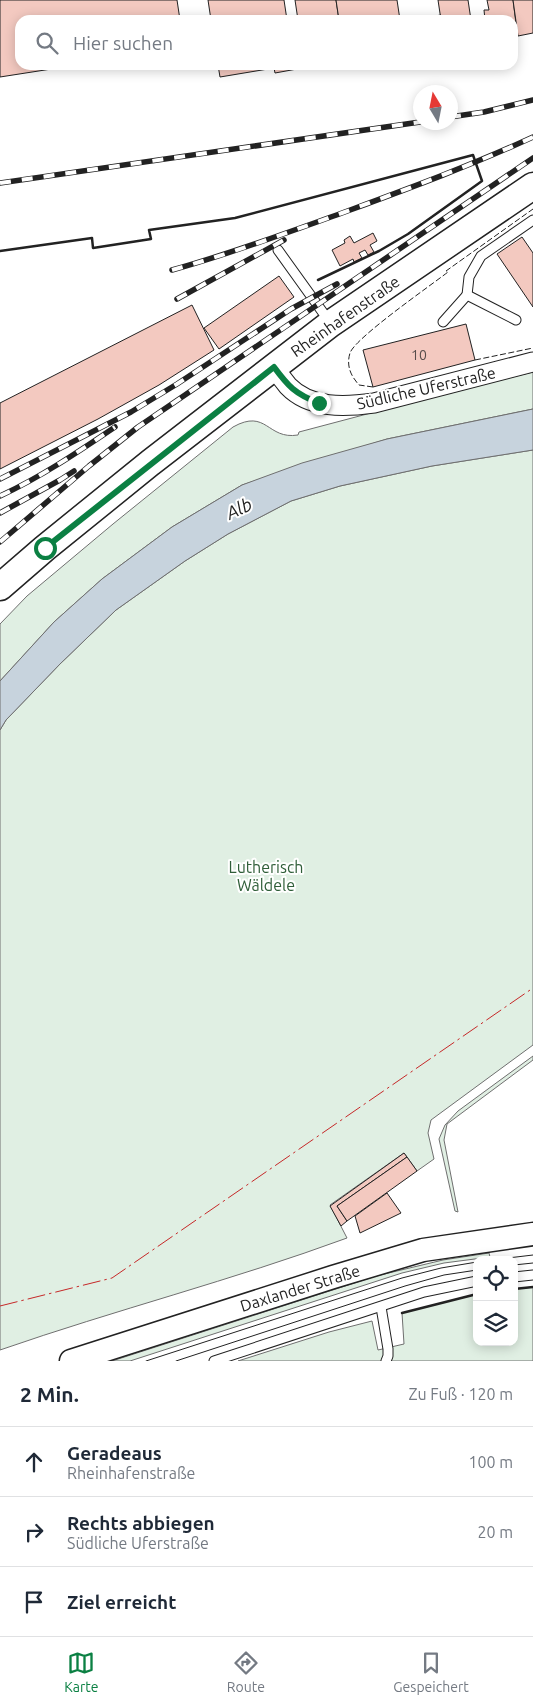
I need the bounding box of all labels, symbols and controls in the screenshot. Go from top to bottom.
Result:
search box [15,15,518,70]
icon: search [33,29,61,57]
text: Hier suchen [73,32,173,54]
north arrow [413,85,458,130]
street label: Rheinhafenstraße [287,272,403,360]
house number: 10 [411,347,427,363]
street label: Südliche Uferstraße [355,363,497,413]
route end [308,392,331,415]
water label: Alb [222,493,255,523]
route start [34,537,57,560]
park label: Lutherisch Wäldele [228,858,304,894]
map controls [473,1256,518,1346]
button: locate [473,1256,518,1301]
street label: Daxlander Straße [238,1261,362,1315]
button: layers [473,1301,518,1346]
text: 2 Min. [20,1382,79,1406]
text: Zu Fuß · 120 m [408,1385,513,1403]
text: Geradeaus [67,1442,162,1464]
icon: ahead [20,1448,48,1476]
text: 100 m [468,1453,513,1471]
text: Rheinhafenstraße [67,1464,195,1482]
text: Rechts abbiegen [67,1512,215,1534]
icon: right [20,1518,48,1546]
text: 20 m [477,1523,513,1541]
text: Südliche Uferstraße [67,1534,209,1552]
icon: arrive [20,1588,48,1616]
text: Ziel erreicht [67,1591,176,1613]
tab: Karte [64,1649,98,1695]
tab: Route [227,1649,265,1695]
tab: Gespeichert [393,1649,469,1695]

